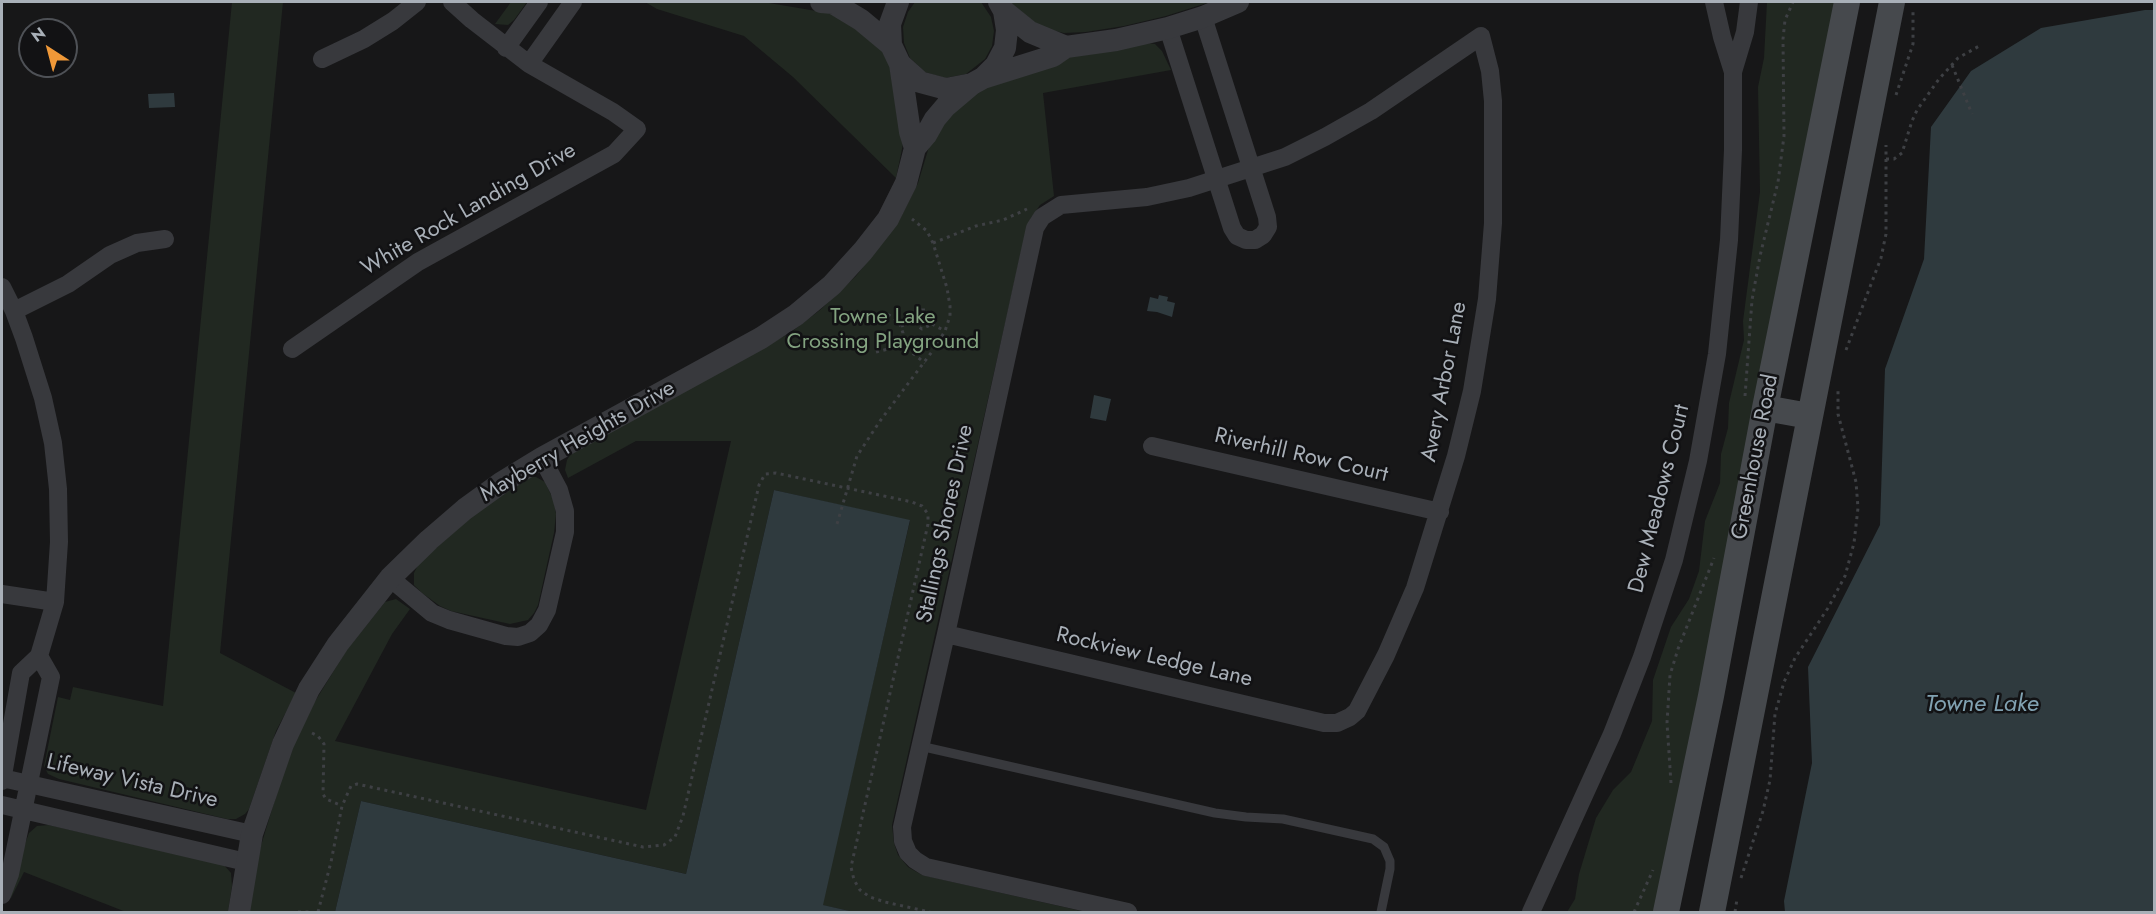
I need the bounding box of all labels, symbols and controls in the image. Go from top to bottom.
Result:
north arrow [18,18,78,78]
text: N [26,22,50,48]
street label: White Rock Landing Drive [357,138,581,282]
street label: Avery Arbor Lane [1417,300,1473,464]
park label: Towne Lake Crossing Playground [787,305,979,356]
street label: Greenhouse Road [1727,372,1785,542]
street label: Mayberry Heights Drive [476,375,680,509]
street label: Dew Meadows Court [1624,402,1696,596]
street label: Stallings Shores Drive [912,423,980,625]
street label: Riverhill Row Court [1212,423,1390,489]
street label: Rockview Ledge Lane [1053,623,1255,693]
water label: Towne Lake [1925,691,2039,719]
street label: Lifeway Vista Drive [44,749,220,815]

